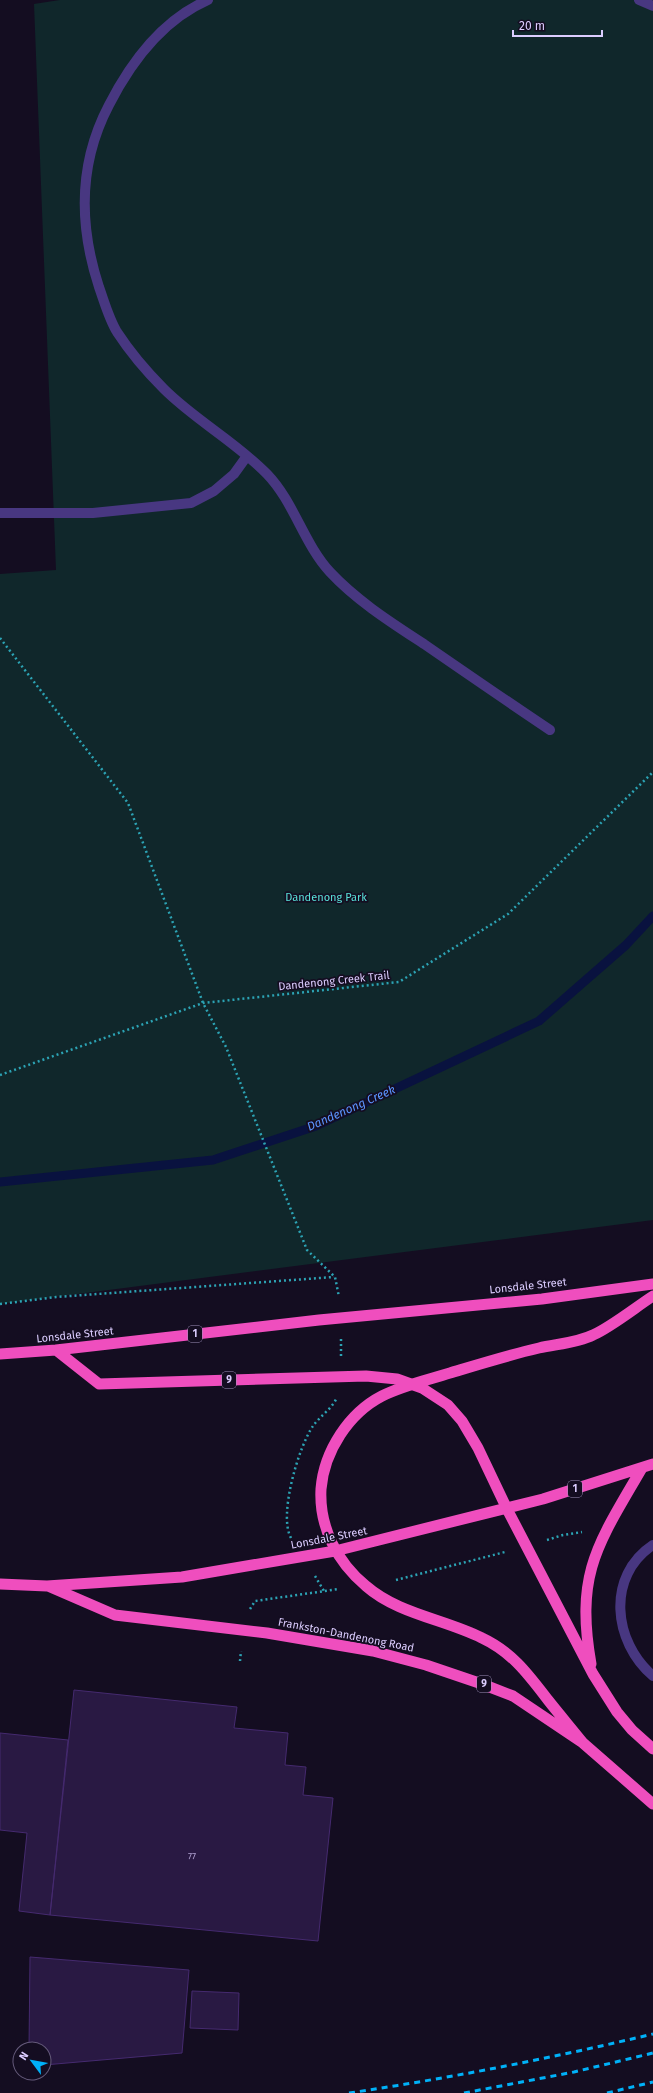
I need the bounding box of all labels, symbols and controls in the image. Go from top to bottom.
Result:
scale bar [513,12,602,38]
text: 20 m [519,19,545,33]
park label: Dandenong Park [285,891,367,904]
street label: Dandenong Creek Trail [278,969,390,993]
water label: Dandenong Creek [305,1082,398,1134]
street label: Lonsdale Street [489,1275,567,1297]
street label: Lonsdale Street [36,1324,114,1346]
road number: 1 [188,1326,202,1342]
road number: 9 [222,1372,236,1388]
road number: 1 [568,1481,582,1497]
street label: Lonsdale Street [290,1524,368,1552]
street label: Frankston-Dandenong Road [277,1615,415,1655]
road number: 9 [477,1676,491,1692]
house number: 77 [188,1851,196,1861]
north arrow [12,2041,52,2081]
text: N [16,2049,31,2063]

